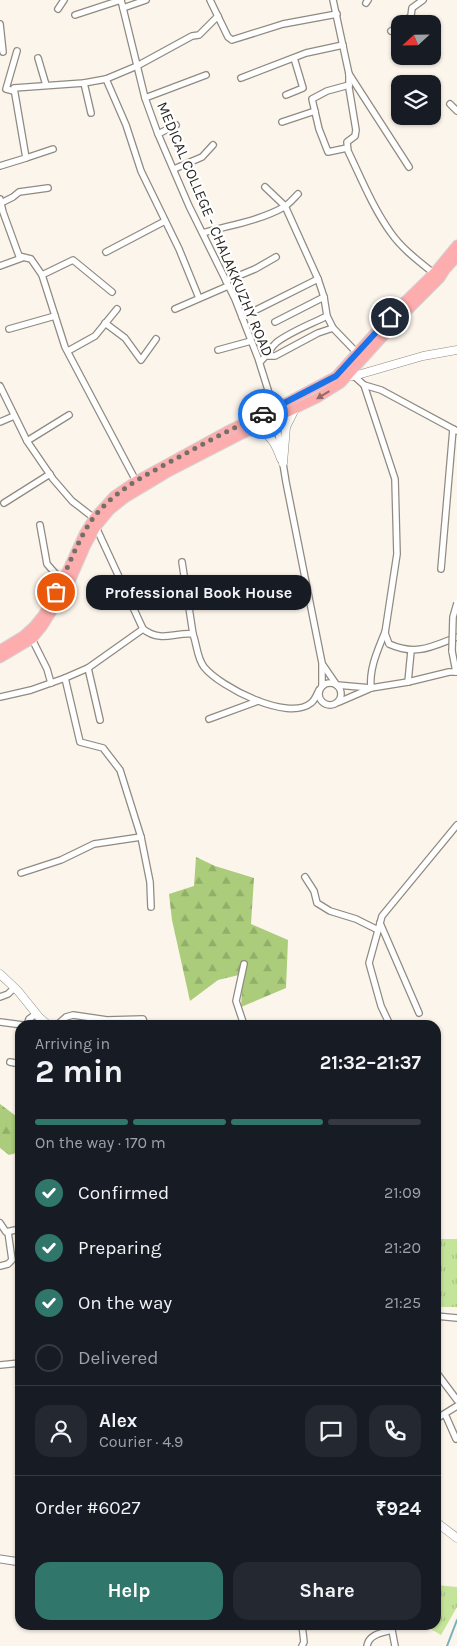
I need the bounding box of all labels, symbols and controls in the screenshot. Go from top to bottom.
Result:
north arrow [391,15,441,65]
map controls [391,15,441,125]
button: layers [391,75,441,125]
street label: MEDICAL COLLEGE - CHALAKKUZHY ROAD [153,99,277,359]
pin [369,296,411,338]
icon: home [376,303,404,331]
courier [238,389,288,439]
one-way arrow [316,390,329,399]
icon: car [249,400,277,428]
pin [35,571,77,613]
callout: Professional Book House [86,574,311,610]
icon: bag [42,578,70,606]
text: Professional Book House [105,583,292,602]
text: Arriving in [35,1034,110,1053]
text: 21:32–21:37 [320,1052,421,1074]
text: 2 min [35,1053,123,1090]
text: On the way · 170 m [35,1133,166,1152]
icon: check [35,1179,63,1207]
text: Confirmed [78,1182,169,1204]
text: 21:09 [384,1183,421,1202]
icon: check [35,1234,63,1262]
text: Preparing [78,1237,161,1259]
text: 21:20 [384,1238,421,1257]
icon: check [35,1289,63,1317]
text: On the way [78,1292,172,1314]
text: 21:25 [384,1293,421,1312]
text: Delivered [78,1347,158,1369]
button: person [35,1405,87,1457]
button: chat [305,1405,357,1457]
button: phone [369,1405,421,1457]
text: Alex [99,1410,137,1432]
text: Courier · 4.9 [99,1432,183,1451]
text: Order #6027 [35,1497,141,1519]
text: ₹924 [376,1498,421,1520]
button: Help [35,1562,223,1620]
button: Share [233,1562,421,1620]

